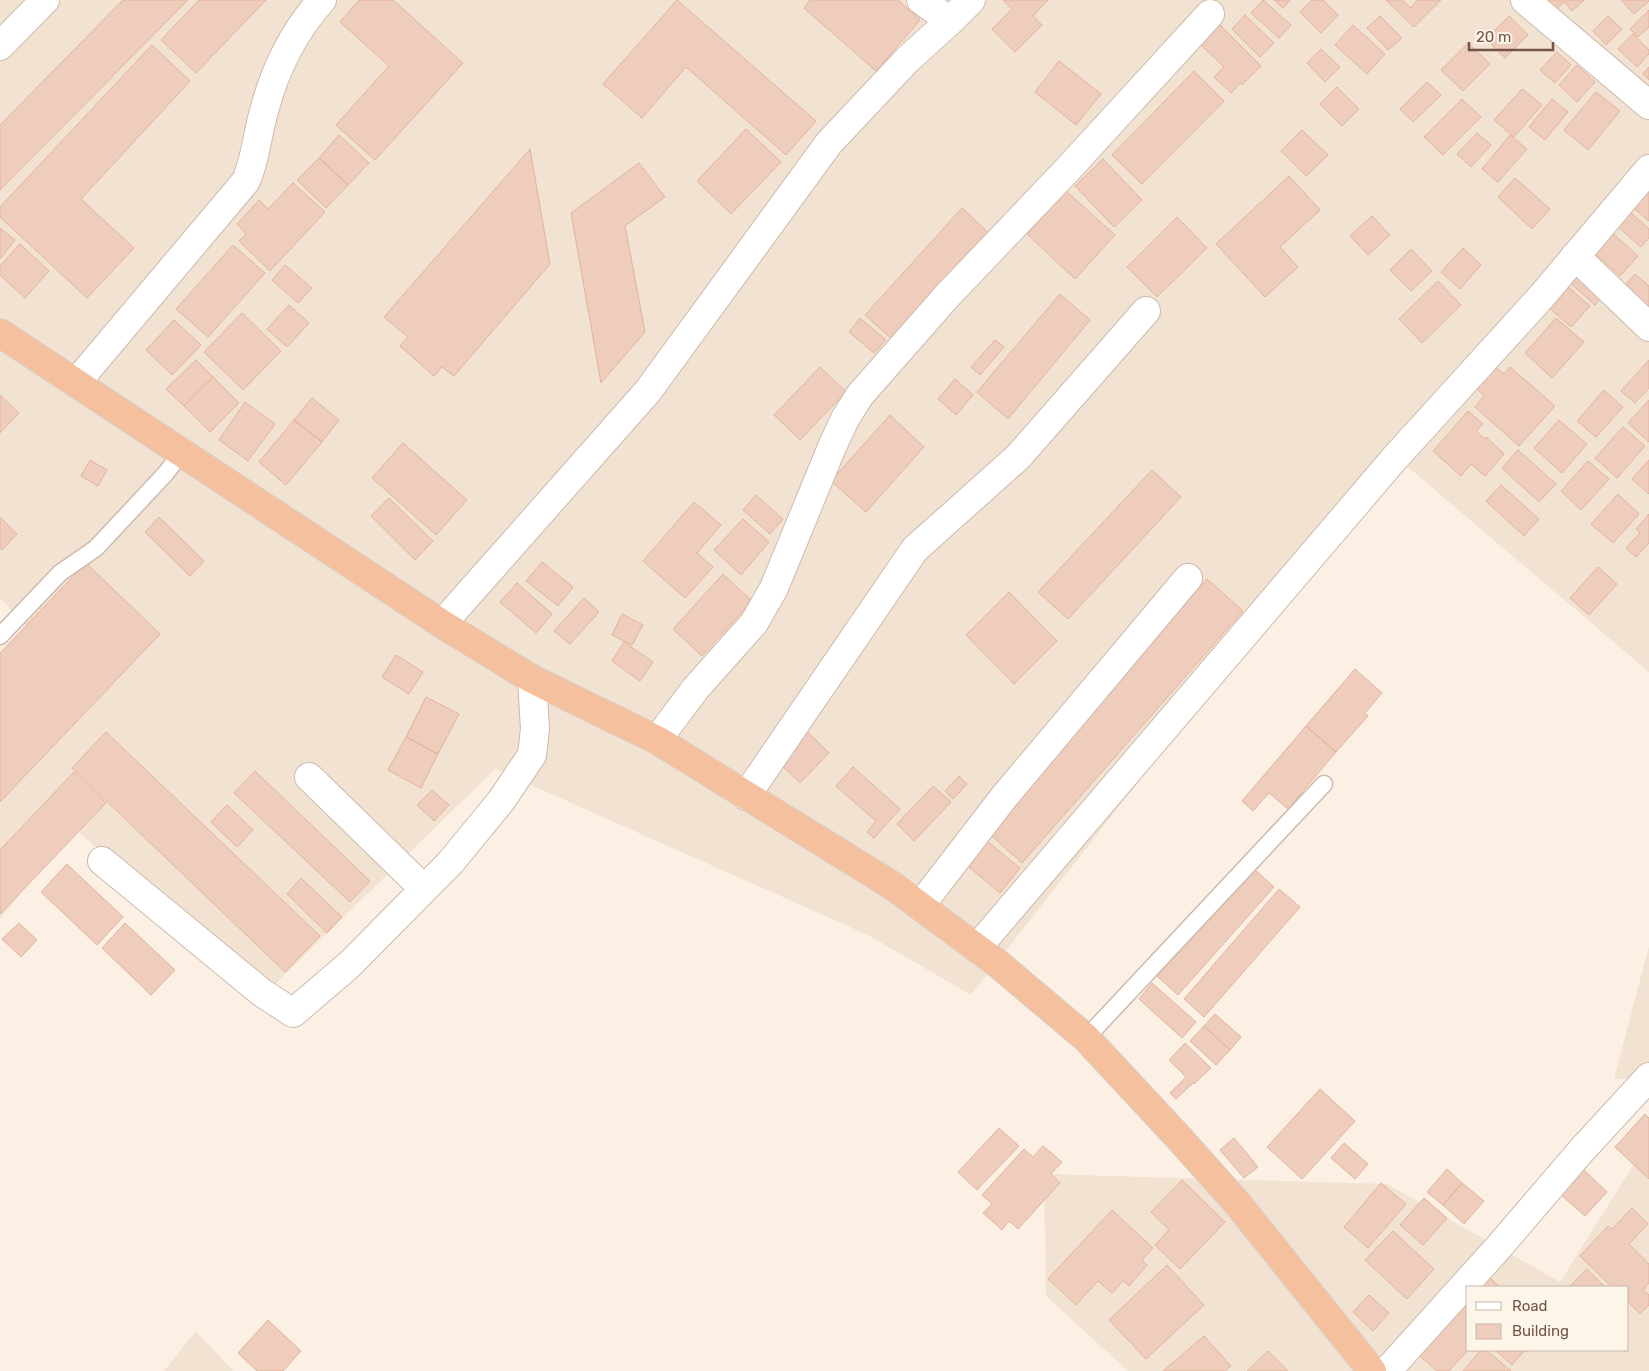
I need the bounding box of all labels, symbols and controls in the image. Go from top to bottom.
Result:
scale bar [1469,20,1553,52]
text: 20 m [1476,28,1511,46]
legend [1466,1286,1629,1351]
text: Road [1512,1297,1548,1315]
text: Building [1512,1322,1569,1340]

